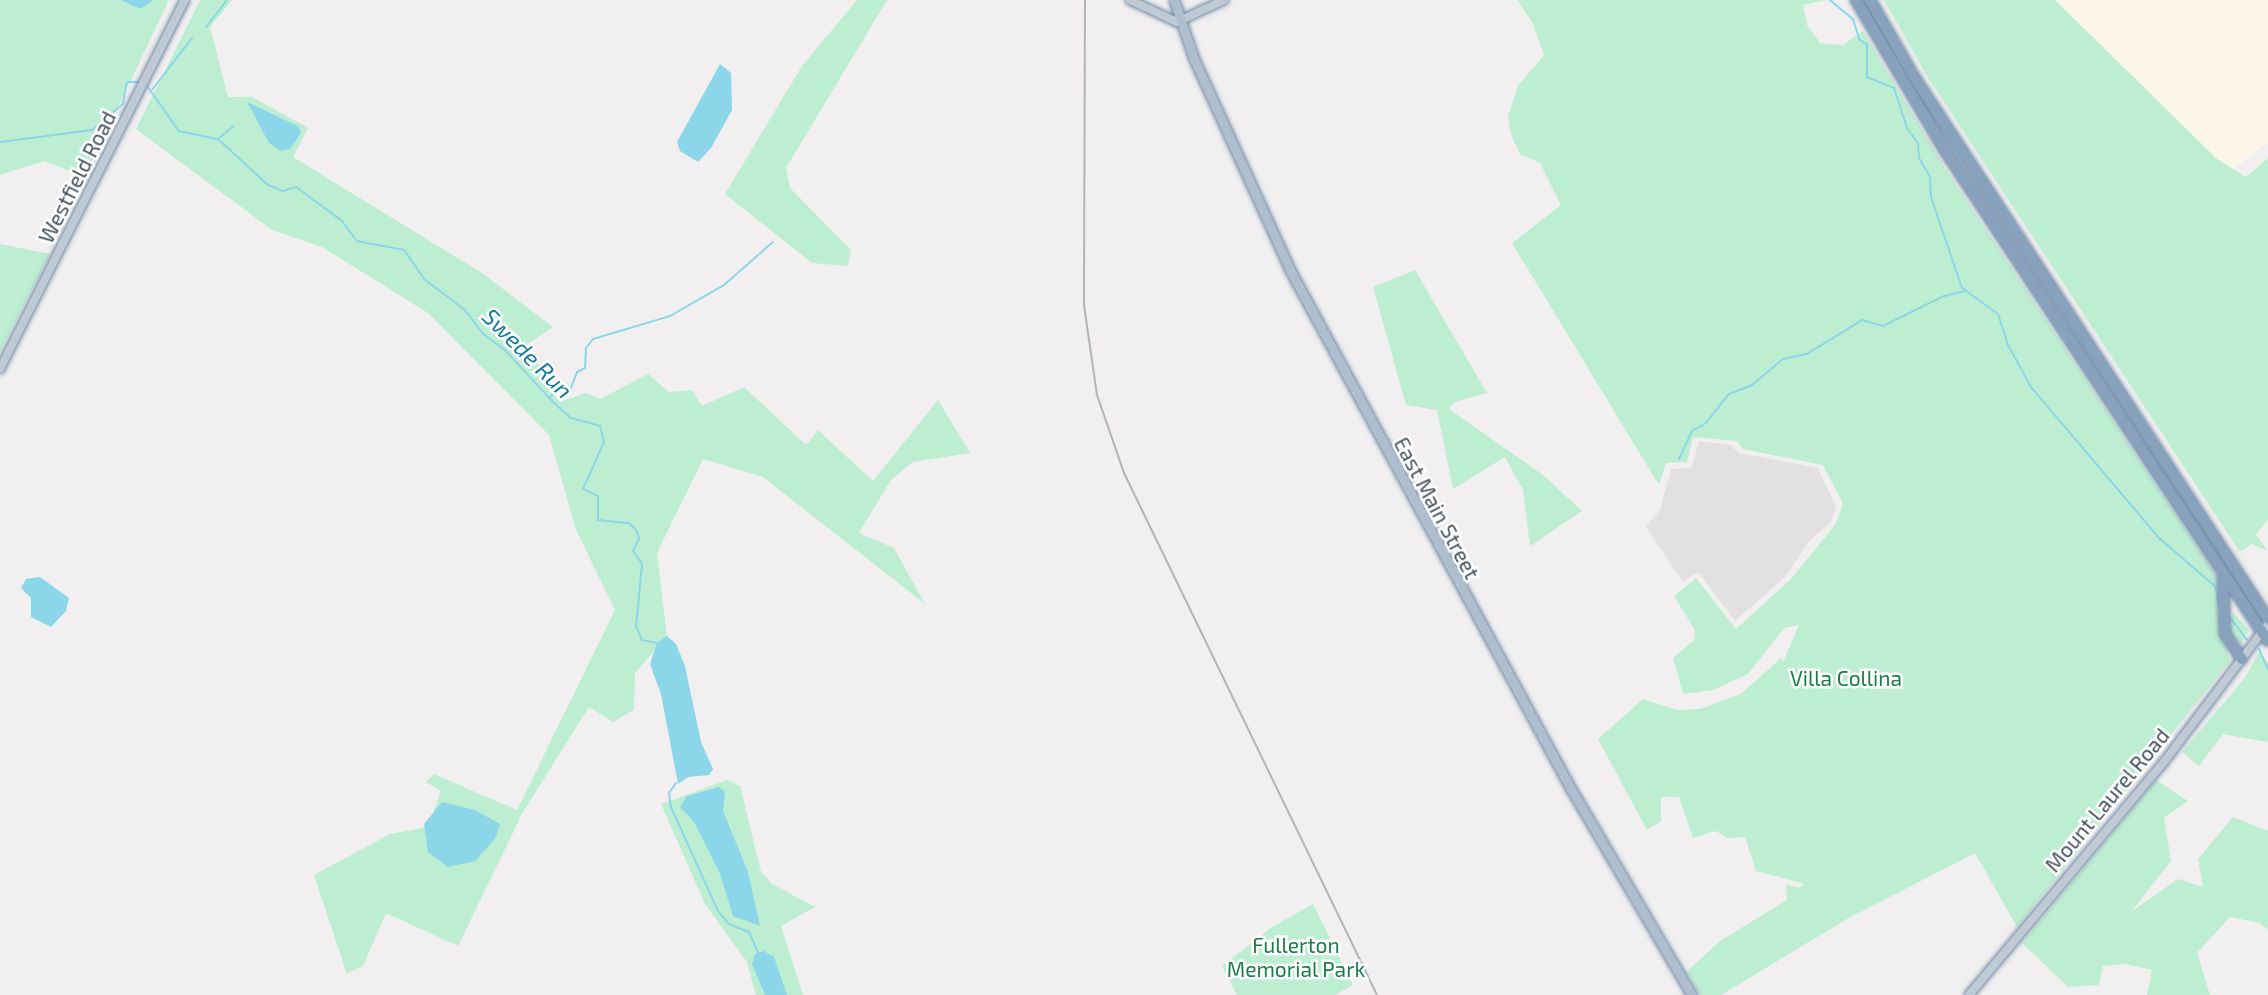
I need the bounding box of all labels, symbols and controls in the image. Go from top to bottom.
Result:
street label: Westfield Road [33,107,121,247]
water label: Swede Run [477,302,579,404]
street label: East Main Street [1389,433,1485,583]
park label: Villa Collina [1790,665,1902,691]
street label: Mount Laurel Road [2039,723,2175,877]
park label: Fullerton Memorial Park [1226,932,1366,982]

